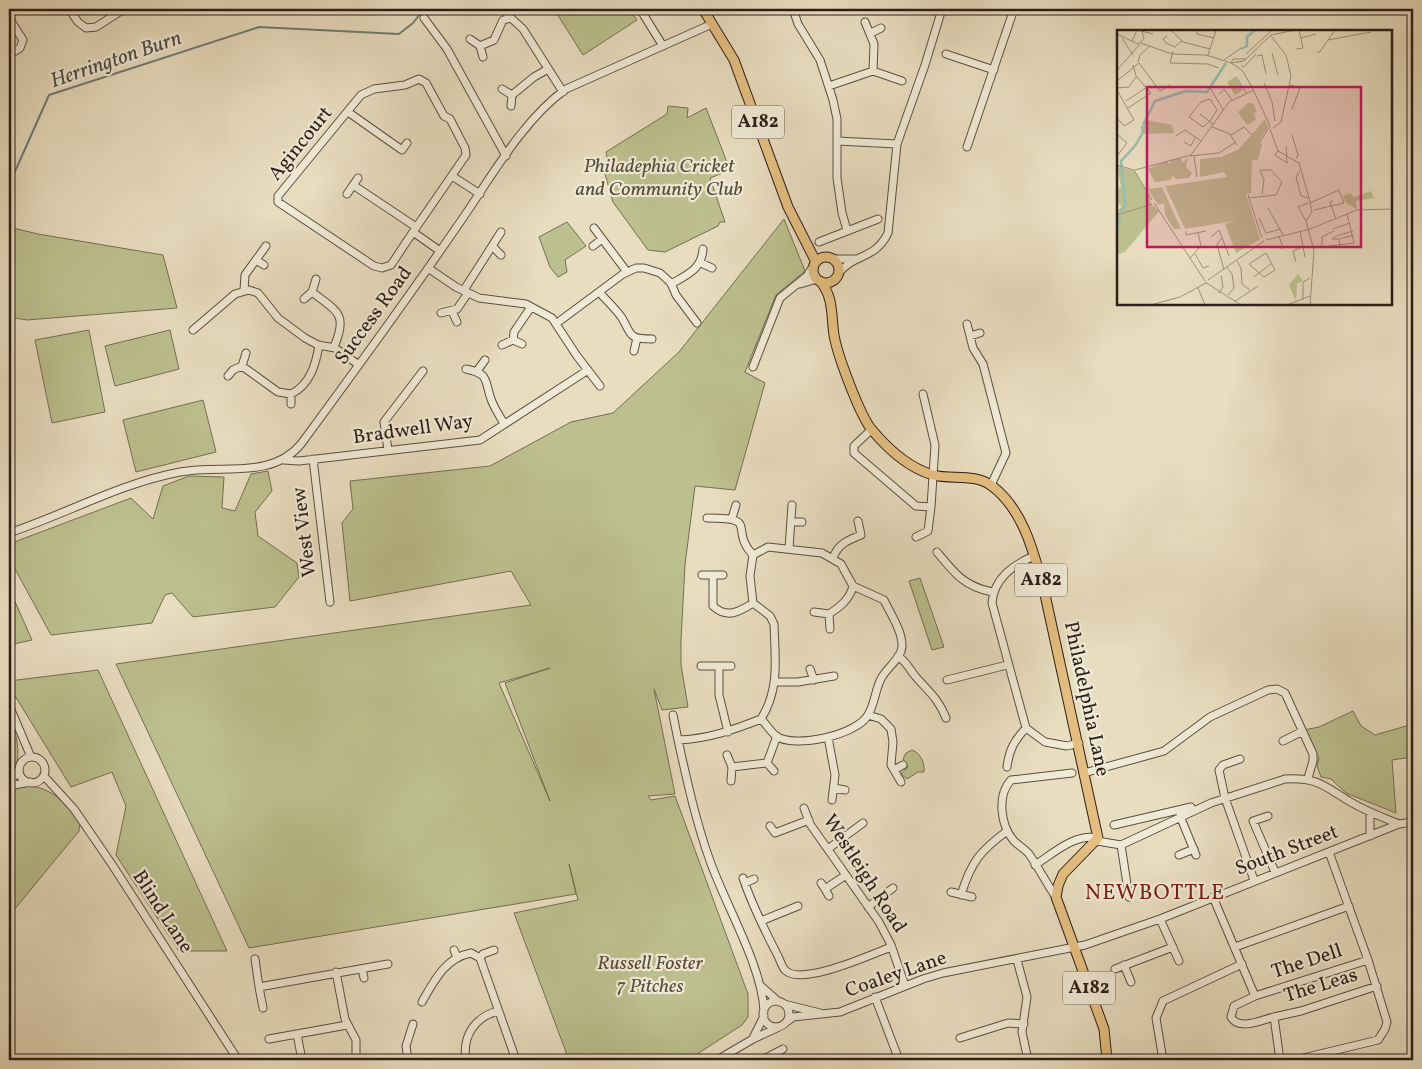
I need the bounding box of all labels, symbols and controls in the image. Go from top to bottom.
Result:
water label: Herrington Burn [46,24,186,96]
inset map [1117,30,1392,305]
street label: Agincourt [262,101,340,187]
road number: A182 [732,105,784,138]
park label: Philadephia Cricket and Community Club [576,153,743,204]
street label: Success Road [329,261,419,371]
street label: Bradwell Way [351,408,475,452]
street label: West View [286,485,324,579]
road number: A182 [1015,564,1067,596]
street label: Philadelphia Lane [1056,619,1116,779]
street label: Westleigh Road [815,809,913,939]
street label: South Street [1231,819,1343,883]
street label: Blind Lane [125,865,199,959]
district label: NEWBOTTLE [1085,878,1225,909]
street label: The Dell [1268,937,1346,987]
street label: Coaley Lane [841,945,951,1005]
park label: Russell Foster 7 Pitches [597,950,703,1001]
street label: The Leas [1281,962,1361,1010]
road number: A182 [1063,971,1115,1004]

